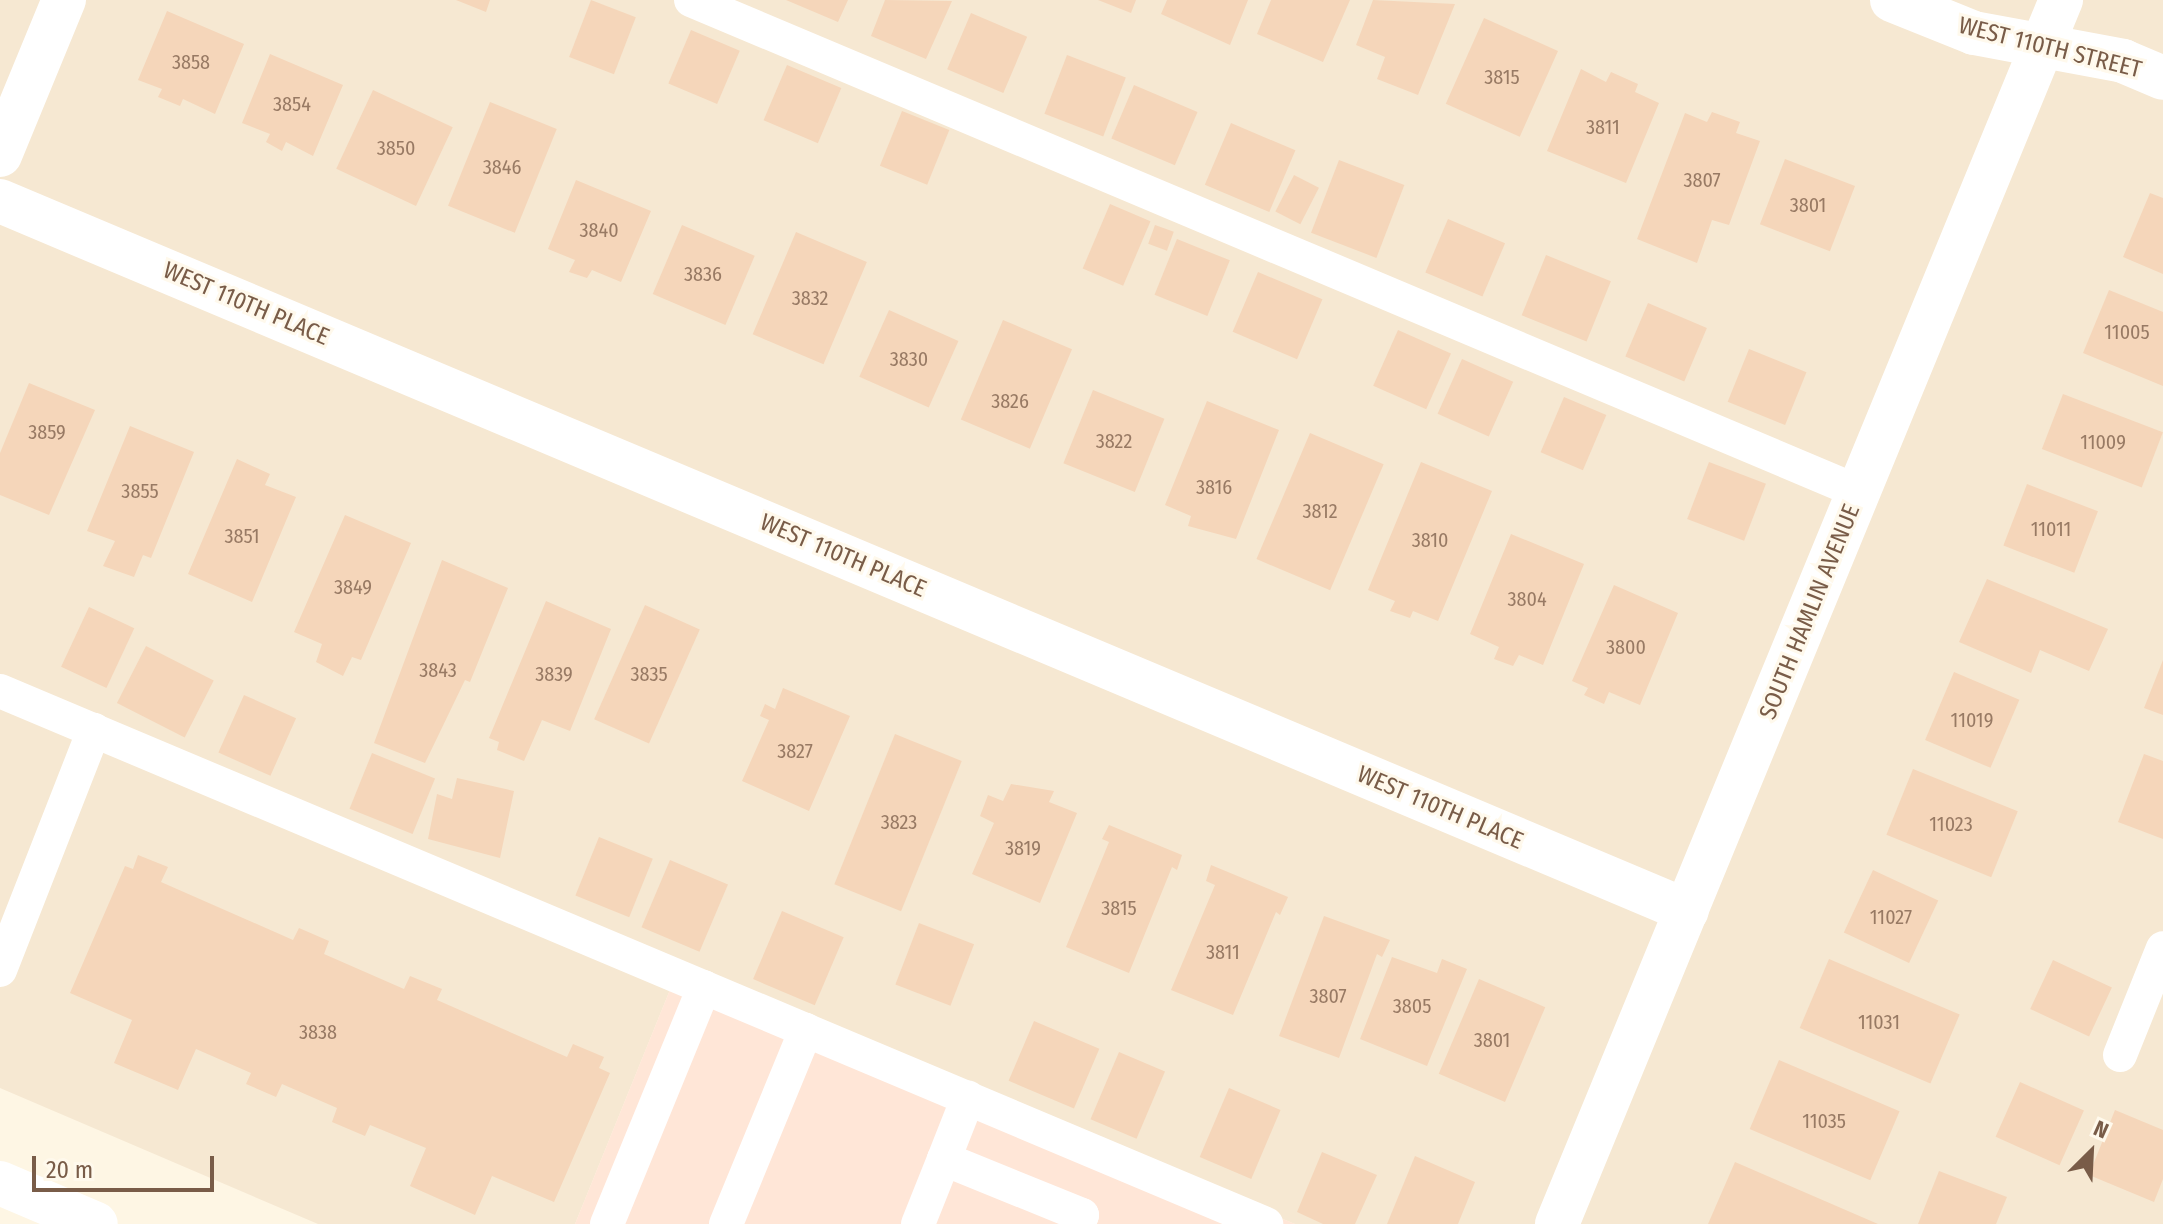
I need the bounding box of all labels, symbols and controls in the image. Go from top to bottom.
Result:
street label: WEST 110TH STREET [1955,11,2145,85]
house number: 3858 [172,50,210,74]
house number: 3815 [1484,65,1520,89]
house number: 3854 [273,92,311,116]
house number: 3811 [1586,115,1620,139]
house number: 3850 [377,136,415,160]
house number: 3846 [483,155,521,179]
house number: 3807 [1683,168,1721,192]
house number: 3801 [1790,193,1826,217]
house number: 3840 [579,218,619,242]
street label: WEST 110TH PLACE [159,256,333,352]
house number: 3836 [684,262,722,286]
house number: 3832 [792,286,828,310]
house number: 11005 [2104,320,2150,344]
house number: 3830 [890,347,928,371]
house number: 3826 [991,389,1029,413]
house number: 3859 [28,420,66,444]
house number: 3822 [1096,429,1132,453]
house number: 11009 [2080,430,2126,454]
house number: 3816 [1196,475,1232,499]
house number: 3855 [121,479,159,503]
house number: 3812 [1302,499,1338,523]
street label: SOUTH HAMLIN AVENUE [1754,500,1866,724]
street label: WEST 110TH PLACE [756,508,930,604]
house number: 11011 [2031,517,2071,541]
house number: 3851 [224,524,260,548]
house number: 3810 [1412,528,1448,552]
house number: 3849 [334,575,372,599]
house number: 3804 [1507,587,1547,611]
house number: 3800 [1606,635,1646,659]
house number: 3843 [419,658,457,682]
house number: 3839 [535,662,573,686]
house number: 3835 [630,662,668,686]
house number: 11019 [1951,708,1993,732]
house number: 3827 [777,739,813,763]
street label: WEST 110TH PLACE [1353,760,1527,856]
house number: 3823 [881,810,917,834]
house number: 11023 [1929,812,1973,836]
house number: 3819 [1005,836,1041,860]
house number: 3815 [1101,896,1137,920]
house number: 11027 [1870,905,1912,929]
house number: 3811 [1206,940,1240,964]
house number: 3807 [1309,984,1347,1008]
house number: 3805 [1393,994,1431,1018]
house number: 11031 [1858,1010,1900,1034]
house number: 3838 [299,1020,337,1044]
house number: 3801 [1474,1028,1510,1052]
house number: 11035 [1802,1109,1846,1133]
north arrow [2051,1112,2131,1192]
text: N [2089,1115,2112,1145]
scale bar [36,1140,218,1190]
text: 20 m [46,1156,93,1184]

